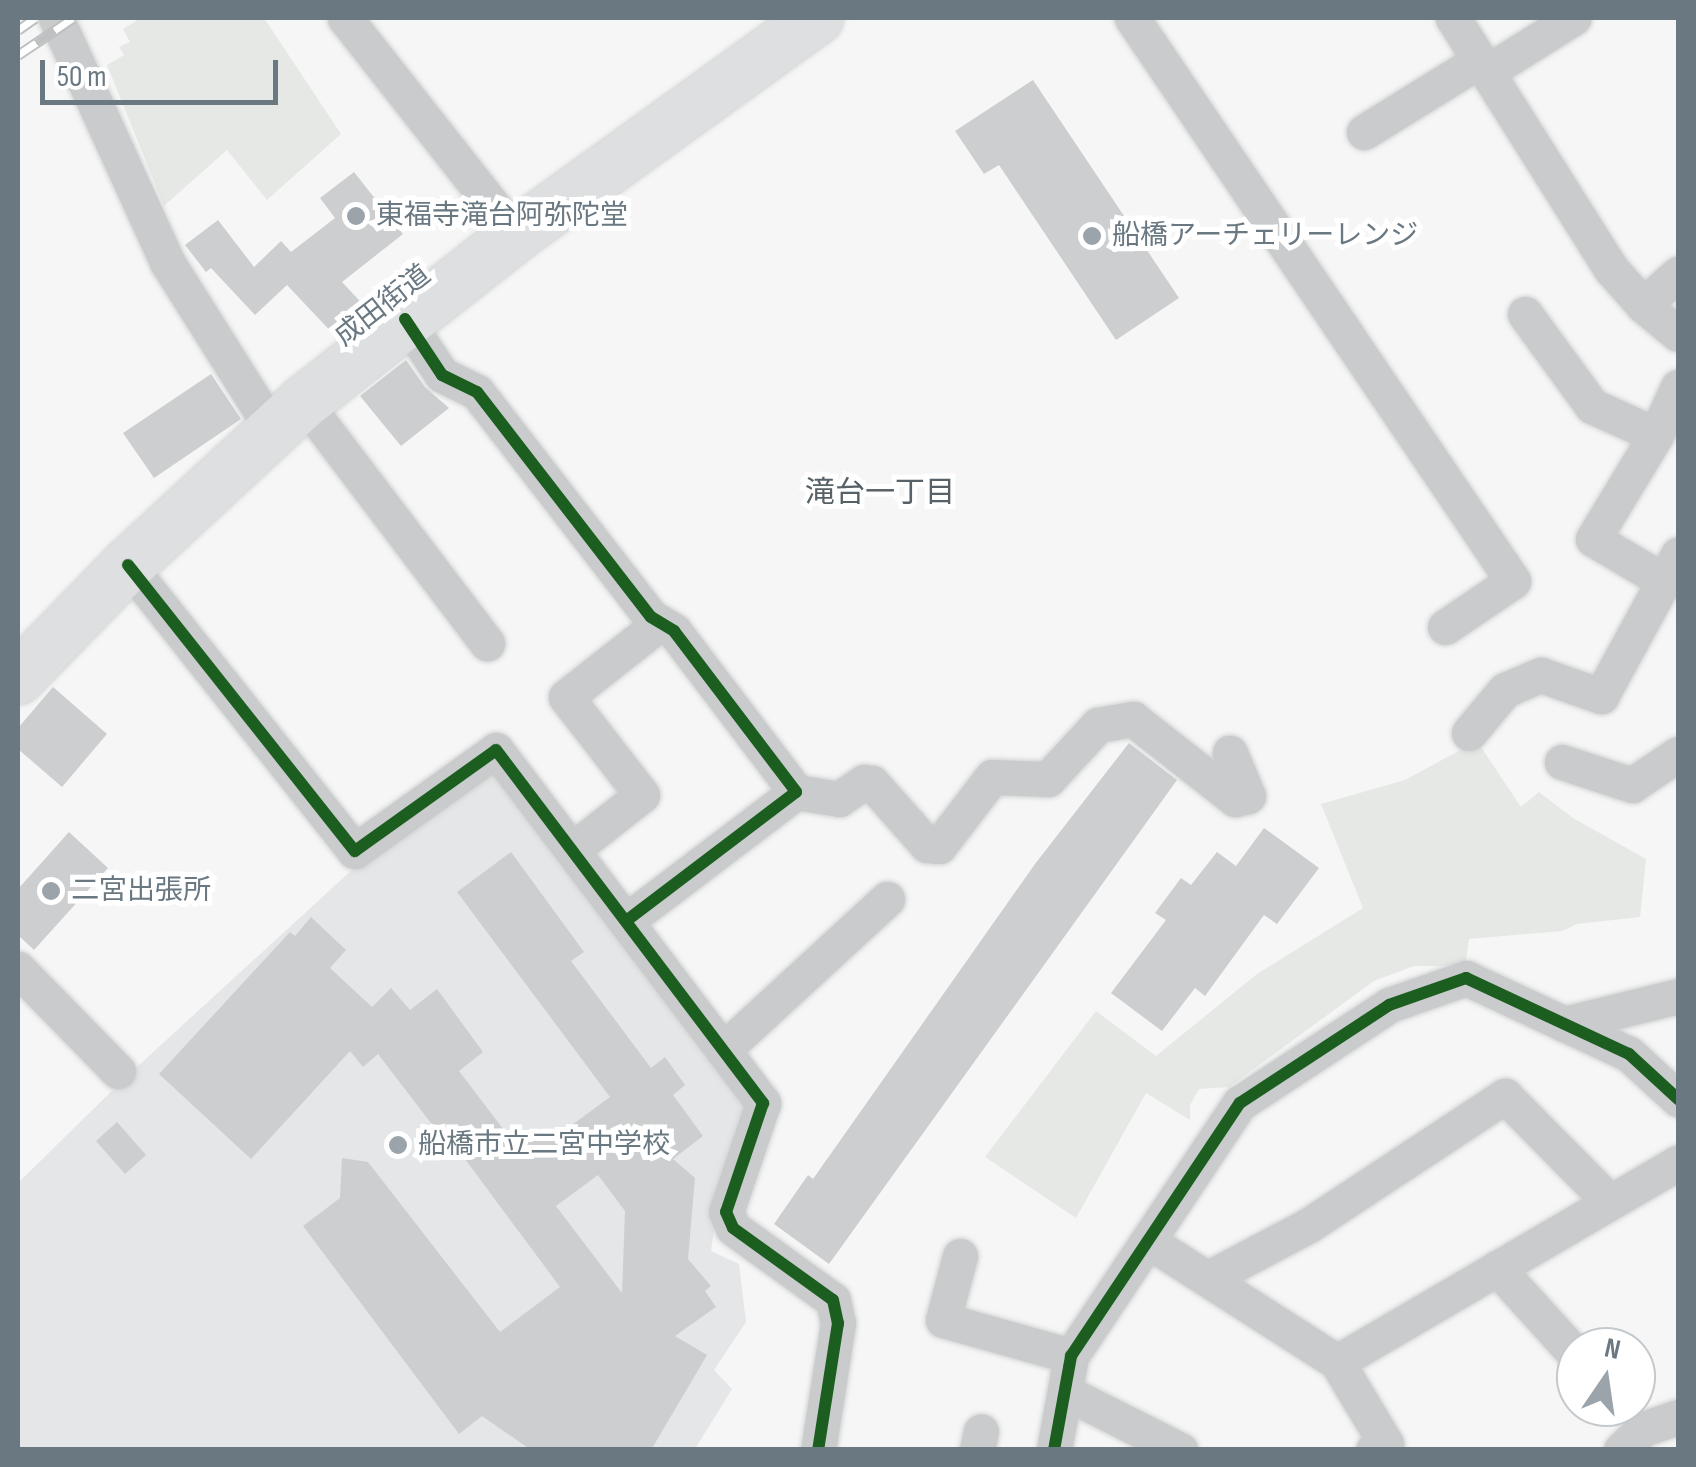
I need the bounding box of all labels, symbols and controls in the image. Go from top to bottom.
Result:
scale bar [45,40,282,102]
text: 50 m [57,59,106,95]
place label: 東福寺滝台阿弥陀堂 [376,199,628,233]
marker: 東福寺滝台阿弥陀堂 [345,205,367,227]
place label: 船橋アーチェリーレンジ [1112,219,1418,253]
marker: 船橋アーチェリーレンジ [1081,225,1103,247]
street label: 成田街道 [329,258,437,354]
district label: 滝台一丁目 [805,475,955,511]
place label: 二宮出張所 [71,874,211,908]
marker: 二宮出張所 [40,880,62,902]
place label: 船橋市立二宮中学校 [418,1128,670,1162]
marker: 船橋市立二宮中学校 [387,1134,409,1156]
north arrow [1556,1327,1656,1427]
text: N [1601,1331,1623,1367]

